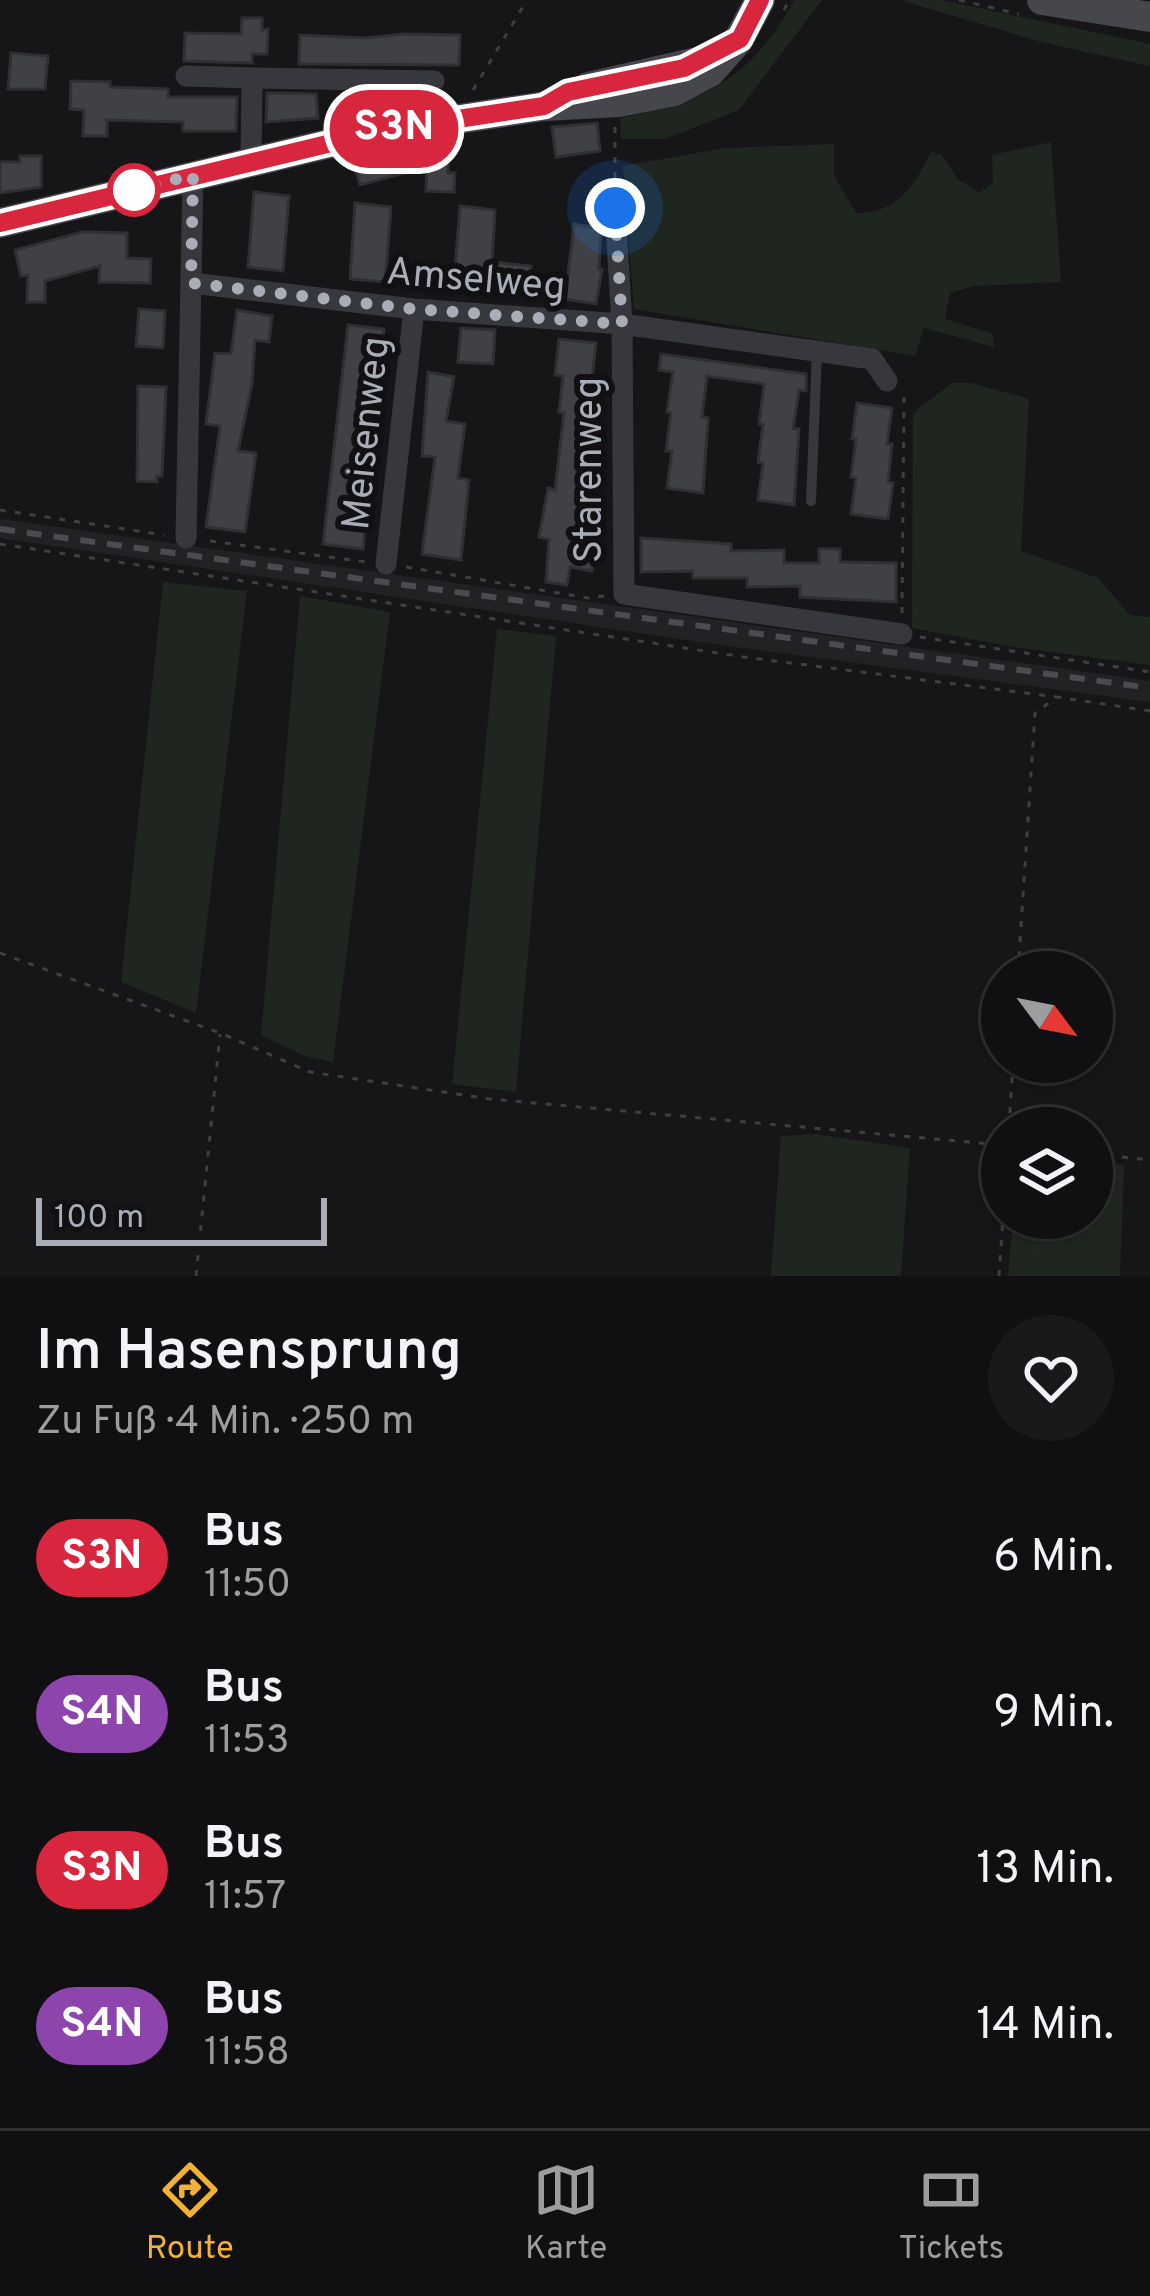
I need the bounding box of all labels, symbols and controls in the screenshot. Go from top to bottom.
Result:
line badge: S3N [325,90,463,168]
text: S3N [354,102,434,155]
unlabelled marker [109,165,159,215]
your location [585,178,645,238]
street label: Amselweg [384,249,567,314]
street label: Meisenweg [334,334,403,533]
street label: Starenweg [567,377,616,563]
north arrow [981,951,1113,1083]
map controls [981,951,1113,1239]
button: layers [981,1107,1113,1239]
scale bar [36,1192,327,1245]
text: 100 m [54,1198,144,1240]
button: heart [988,1315,1114,1441]
text: Im Hasensprung [36,1318,462,1390]
text: Zu Fuß · 4 Min. · 250 m [36,1399,414,1448]
text: Bus [204,1505,284,1562]
text: 6 Min. [993,1530,1114,1587]
text: S3N [62,1531,142,1584]
text: 11:50 [204,1562,291,1611]
text: Bus [204,1661,284,1718]
text: 9 Min. [993,1686,1114,1743]
text: S4N [61,1687,143,1740]
text: 11:53 [204,1718,290,1767]
text: Bus [204,1817,284,1874]
text: 13 Min. [976,1842,1114,1899]
text: S3N [62,1843,142,1896]
text: 11:57 [204,1874,286,1923]
text: Bus [204,1973,284,2030]
text: 14 Min. [976,1998,1114,2055]
text: S4N [61,1999,143,2052]
text: 11:58 [204,2030,290,2079]
tab: Route [146,2157,234,2271]
tab: Karte [525,2157,607,2271]
tab: Tickets [899,2157,1004,2271]

